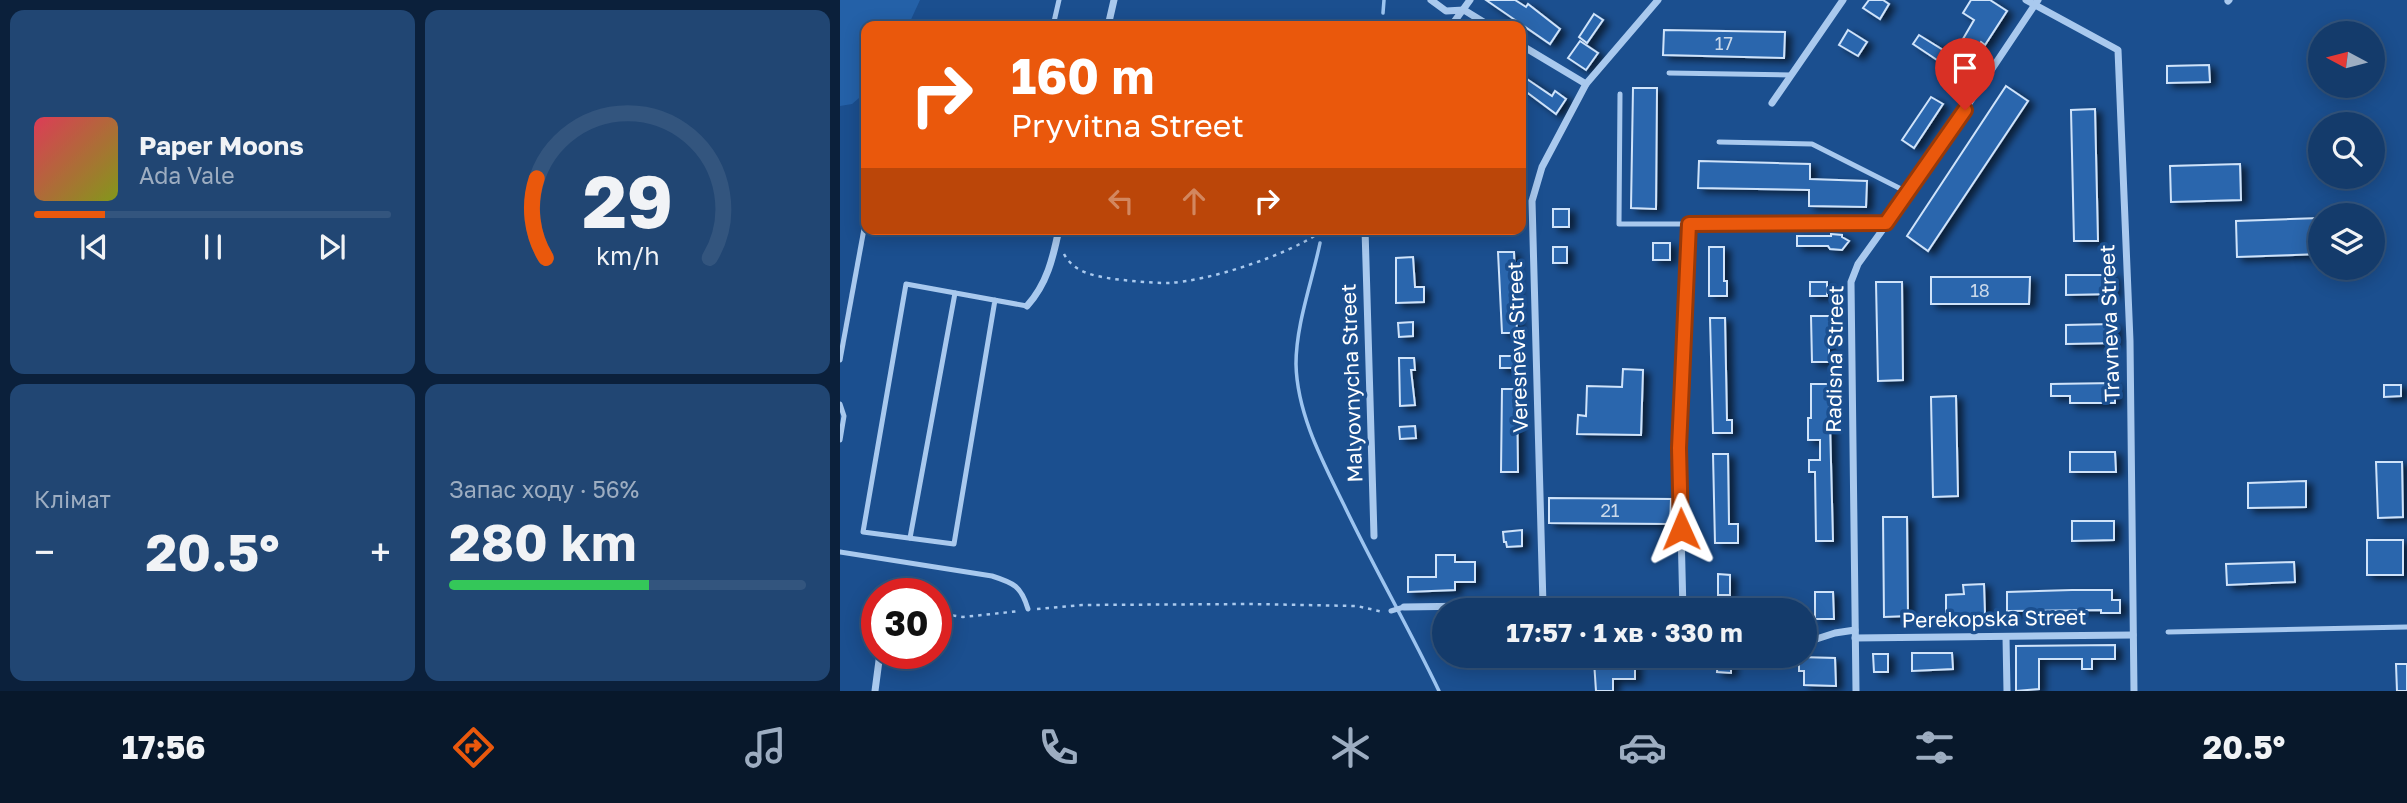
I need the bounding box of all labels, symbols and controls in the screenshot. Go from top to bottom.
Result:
north arrow [2308,21,2385,98]
map controls [2308,21,2385,280]
house number: 17 [1715,32,1733,54]
pin [1935,38,1995,110]
text: 160 m [1011,46,1154,105]
icon: right [896,49,987,140]
icon: arrive [1946,49,1984,87]
text: Pryvitna Street [1011,106,1244,144]
button: search [2308,112,2385,189]
text: Paper Moons [139,130,304,161]
text: 29 [582,157,673,244]
text: Ada Vale [139,161,235,189]
icon: left [1102,182,1140,220]
icon: ahead [1175,182,1213,220]
icon: right [1248,182,1286,220]
button: layers [2308,203,2385,280]
icon: previous [75,228,113,266]
icon: pause [194,228,232,266]
icon: next [313,228,351,266]
text: km/h [596,240,659,271]
street label: Travneva Street [2093,244,2125,402]
street label: Veresneva Street [1501,261,1533,433]
house number: 18 [1970,279,1990,301]
street label: Malyovnycha Street [1335,283,1367,483]
street label: Radisna Street [1820,285,1848,433]
text: Запас ходу · 56% [449,475,639,503]
text: Клімат [34,485,111,513]
position arrow [1644,492,1718,566]
house number: 21 [1600,499,1620,521]
text: 280 km [449,510,636,572]
text: 20.5° [145,520,280,582]
text: − [34,529,55,574]
text: + [370,529,391,574]
speed limit sign: 30 [861,578,952,669]
street label: Perekopska Street [1901,603,2087,633]
text: 17:57 · 1 хв · 330 m [1506,617,1743,648]
icon: directions [449,723,498,772]
icon: music [741,723,790,772]
icon: phone [1034,723,1083,772]
icon: climate [1326,723,1375,772]
icon: car [1618,723,1667,772]
icon: filters [1910,723,1959,772]
text: 17:56 [122,728,206,766]
text: 20.5° [2203,728,2285,766]

